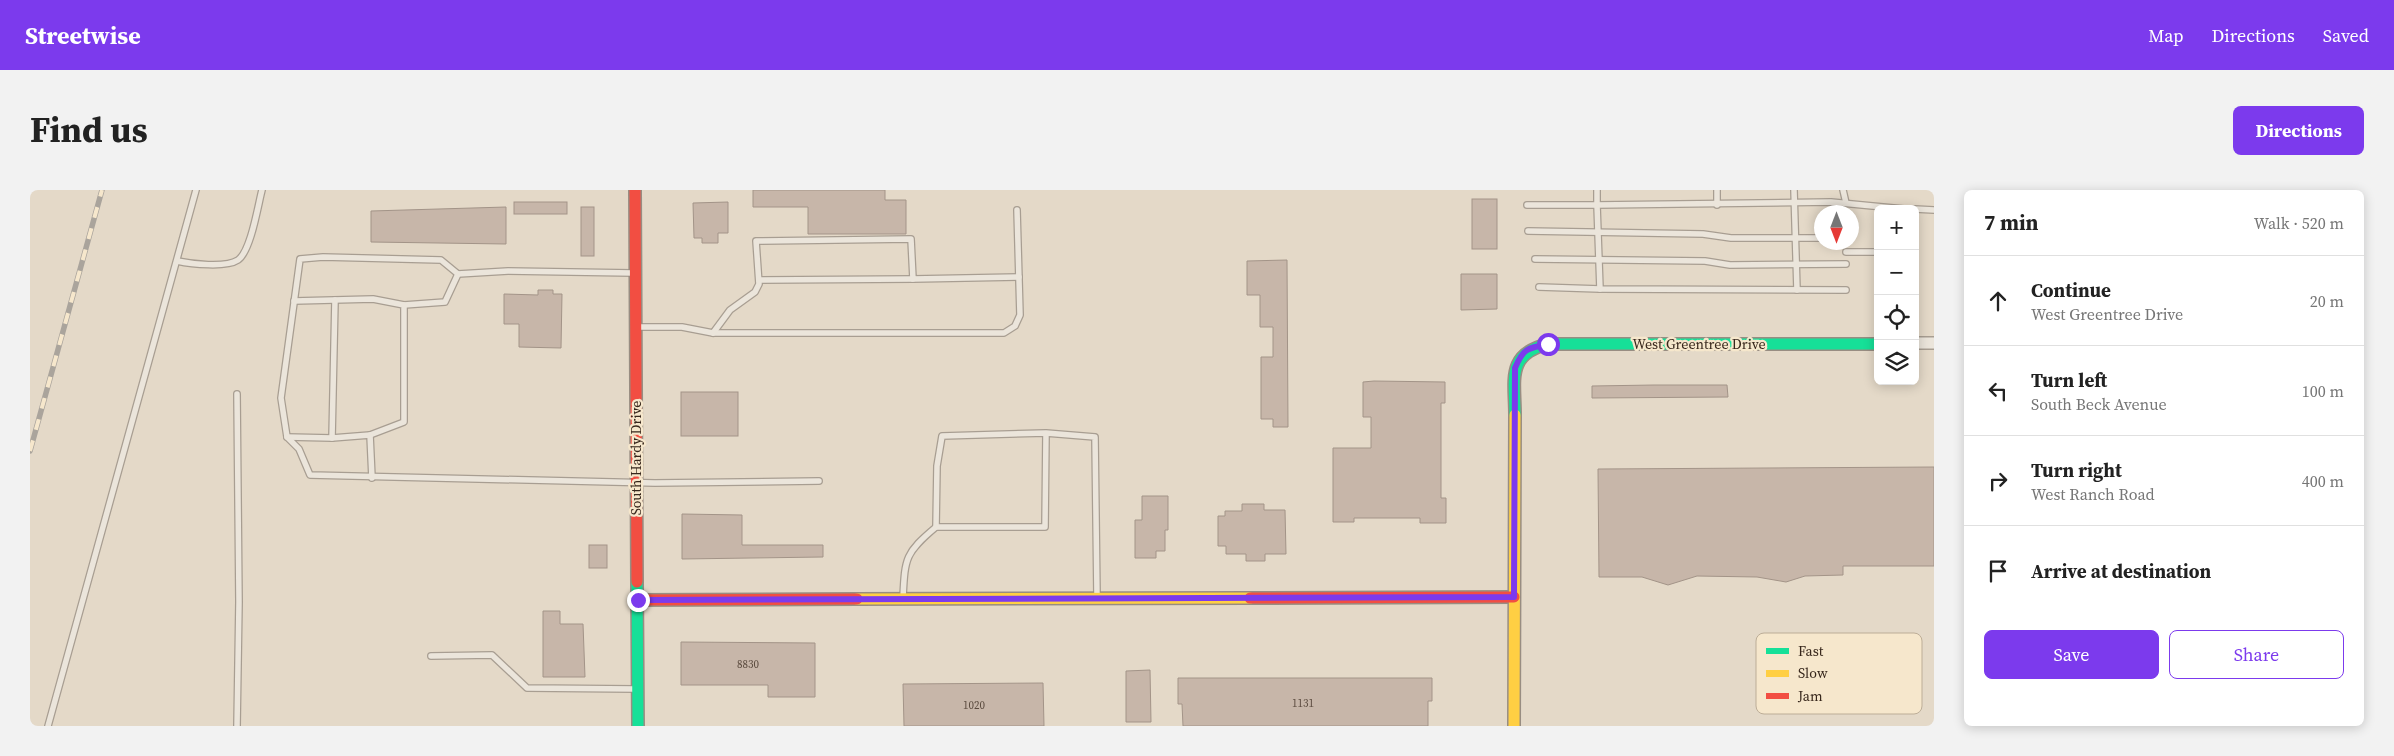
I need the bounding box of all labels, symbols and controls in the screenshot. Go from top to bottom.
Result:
text: Streetwise [25,19,141,52]
text: Map [2148,23,2184,48]
text: Directions [2212,23,2295,48]
text: Saved [2323,23,2369,48]
text: Find us [30,106,148,154]
button: Directions [2233,106,2364,155]
north arrow [1814,205,1859,250]
map controls [1874,205,1919,385]
button: + [1874,205,1919,250]
text: 7 min [1984,208,2039,237]
text: Walk · 520 m [2254,212,2344,234]
button: − [1874,250,1919,295]
text: Continue [2031,277,2111,303]
icon: ahead [1984,287,2012,315]
text: 20 m [2310,290,2344,312]
button: locate [1874,295,1919,340]
text: West Greentree Drive [2031,303,2183,325]
route start [1537,333,1560,356]
street label: West Greentree Drive [1632,334,1766,354]
button: layers [1874,340,1919,385]
text: Turn left [2031,367,2107,393]
icon: left [1984,377,2012,405]
text: 100 m [2302,380,2344,402]
text: South Beck Avenue [2031,393,2167,415]
street label: South Hardy Drive [626,401,646,515]
text: Turn right [2031,457,2122,483]
icon: right [1984,467,2012,495]
text: 400 m [2302,470,2344,492]
text: West Ranch Road [2031,483,2155,505]
icon: arrive [1984,557,2012,585]
text: Arrive at destination [2031,558,2211,584]
route end [627,589,650,612]
button: Save [1984,630,2159,679]
button: Share [2169,630,2344,679]
legend [1756,633,1922,714]
text: Fast [1798,641,1824,661]
house number: 8830 [737,657,759,672]
text: Slow [1798,663,1828,683]
text: Jam [1797,686,1823,706]
house number: 1131 [1292,696,1314,711]
house number: 1020 [963,698,985,713]

